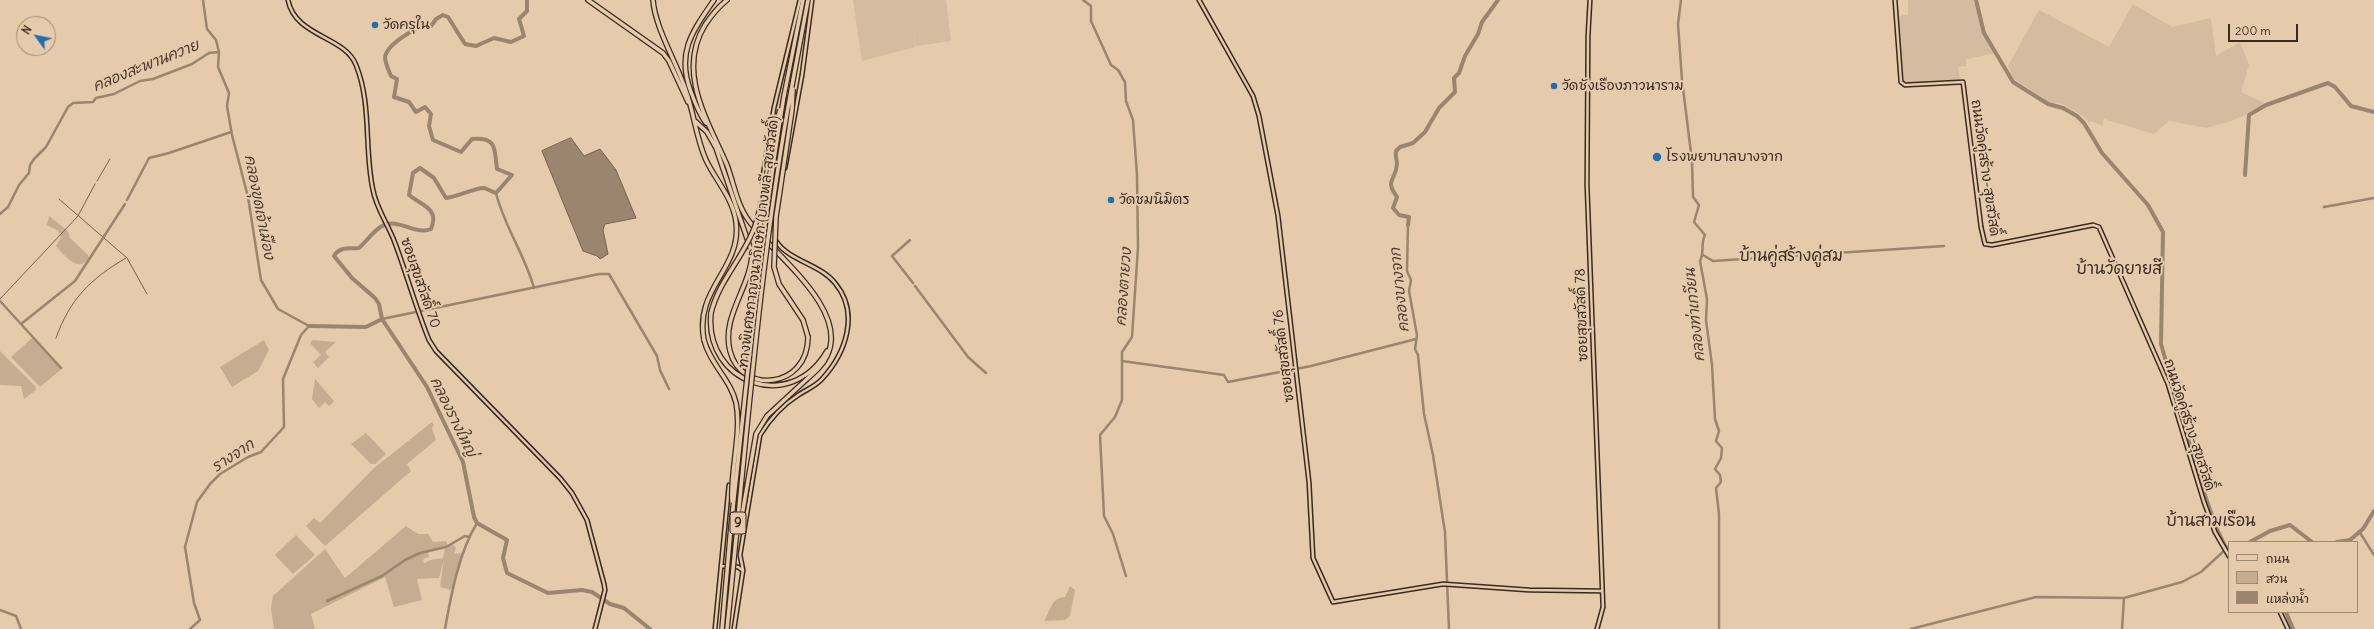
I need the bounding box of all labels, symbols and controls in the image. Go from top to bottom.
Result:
north arrow [16,16,56,56]
scale bar [2230,16,2300,42]
place label: วัดครุใน [383,17,430,33]
marker: วัดครุใน [370,20,380,30]
text: N [19,23,35,37]
text: 200 m [2235,23,2271,38]
water label: คลองสะพานควาย [90,36,202,96]
place label: วัดชังเรืองภาวนาราม [1562,78,1684,94]
marker: วัดชังเรืองภาวนาราม [1549,81,1559,91]
street label: ถนนวัดคู่สร้าง-สุขสวัสดิ์ [1967,99,2003,237]
street label: ทางพิเศษกาญจนาภิเษก (บางพลี-สุขสวัสดิ์) [735,115,783,369]
place label: โรงพยาบาลบางจาก [1666,149,1783,165]
marker: โรงพยาบาลบางจาก [1651,151,1663,163]
water label: คลองขุดเจ้าเมือง [240,153,278,261]
place label: วัดชมนิมิตร [1119,192,1190,208]
marker: วัดชมนิมิตร [1106,195,1116,205]
street label: ซอยสุขสวัสดิ์ 70 [397,236,443,330]
district label: บ้านคู่สร้างคู่สม [1739,246,1843,266]
water label: คลองตายวง [1112,247,1136,327]
water label: คลองบางจาก [1387,247,1413,333]
district label: บ้านวัดยายสี [2076,259,2162,279]
water label: คลองท่าเกวียน [1681,267,1709,363]
street label: ซอยสุขสวัสดิ์ 78 [1572,268,1592,362]
street label: ซอยสุขสวัสดิ์ 76 [1270,309,1298,403]
street label: ถนนวัดคู่สร้าง-สุขสวัสดิ์ [2160,357,2218,493]
water label: คลองรางใหญ่ [426,374,480,460]
water label: รางจาก [208,436,258,476]
district label: บ้านสามเรือน [2166,511,2256,531]
road number: 9 [730,512,746,534]
legend [2228,541,2358,613]
text: ถนน [2266,551,2290,566]
text: สวน [2266,571,2287,586]
text: แหล่งน้ำ [2266,591,2309,606]

